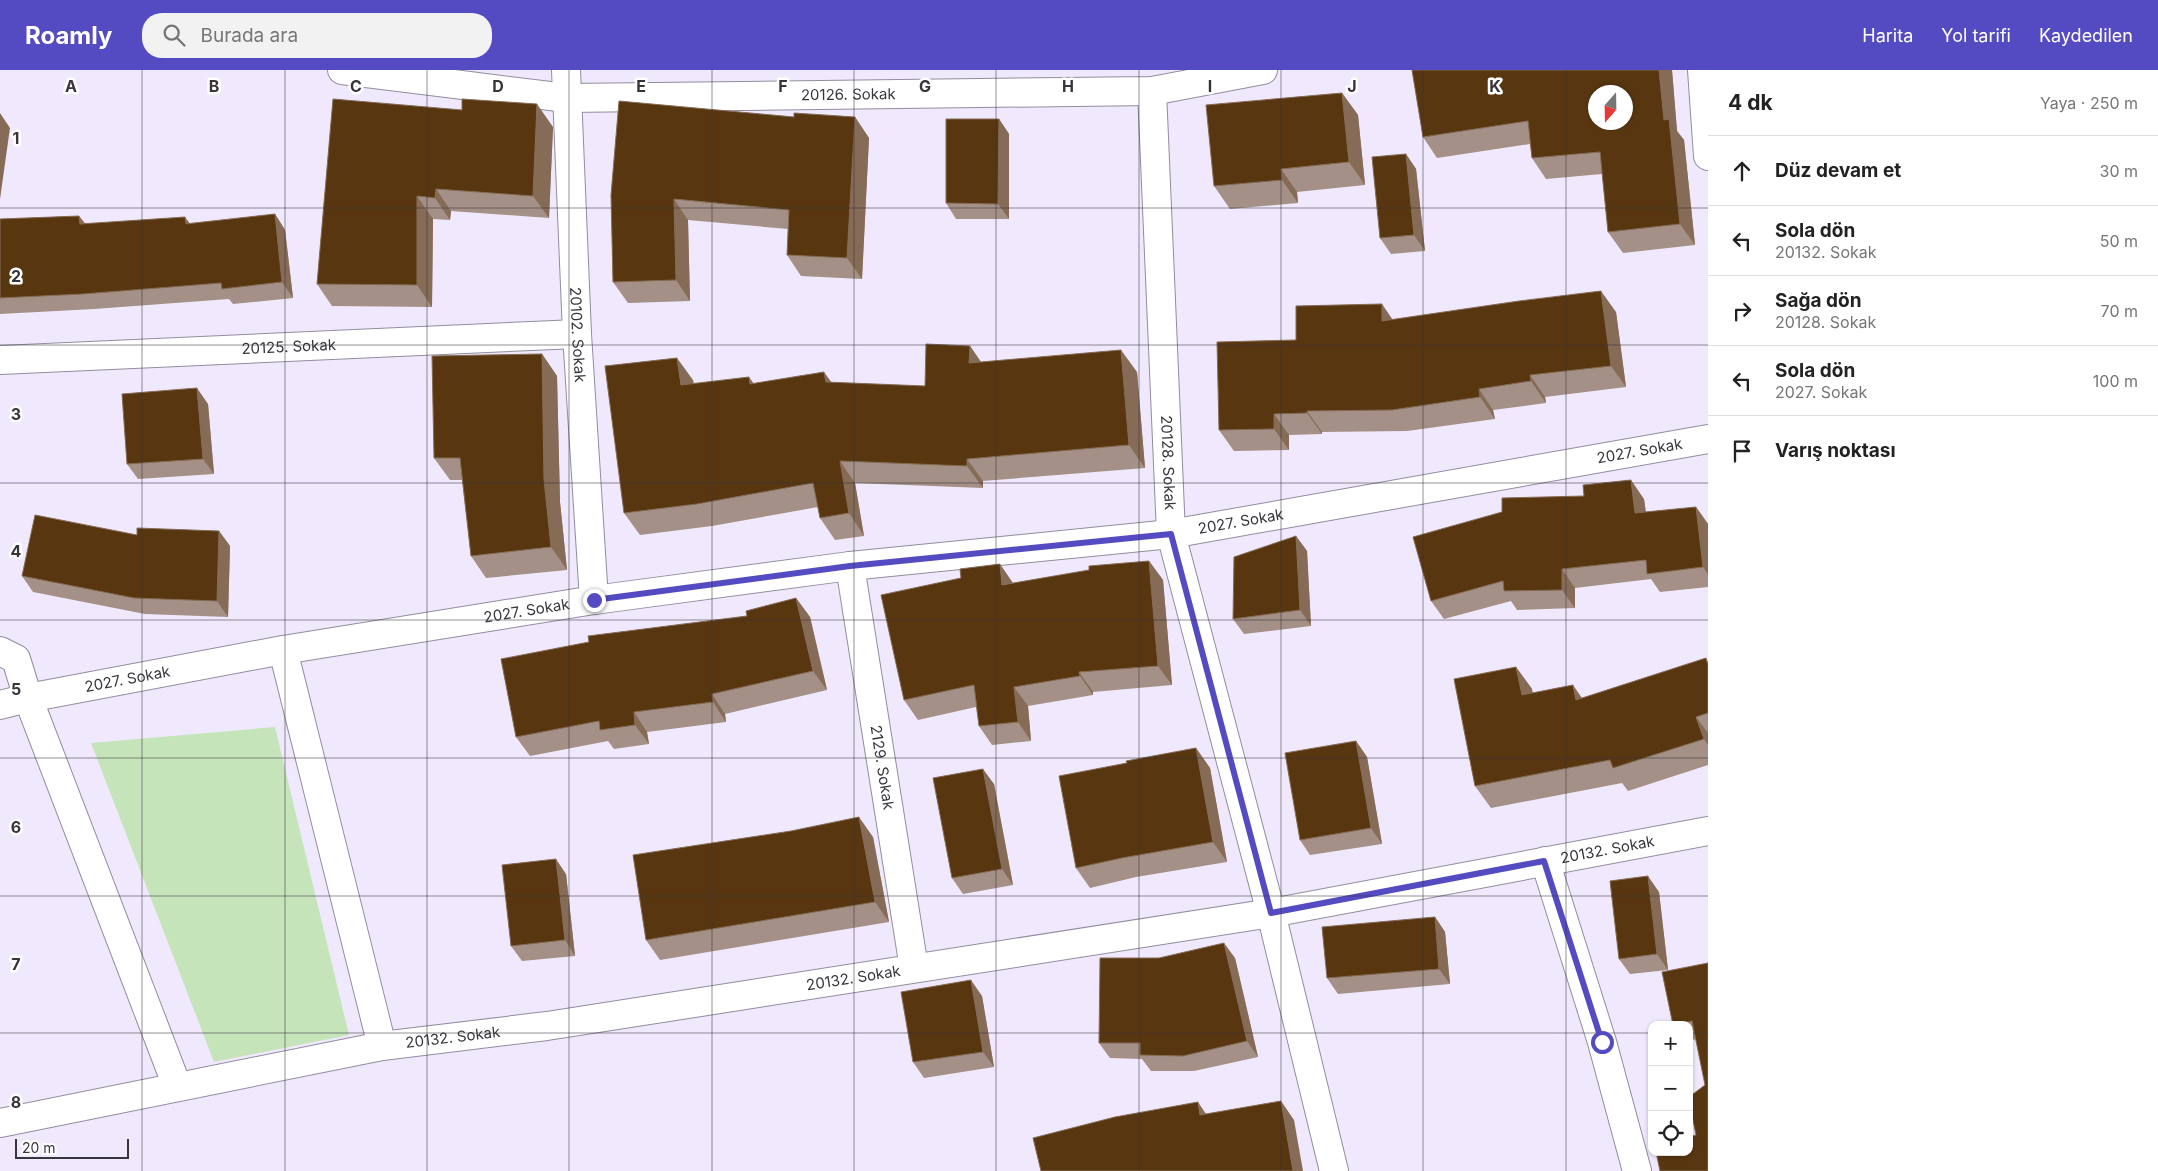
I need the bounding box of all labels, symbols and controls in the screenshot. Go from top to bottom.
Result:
search box [142,13,492,58]
text: Roamly [25,21,112,50]
icon: search [160,21,188,49]
text: Burada ara [200,24,298,47]
text: Harita [1862,25,1913,46]
text: Yol tarifi [1941,25,2011,46]
text: Kaydedilen [2039,25,2133,46]
text: A [65,76,77,96]
text: B [209,76,219,96]
text: C [350,76,362,96]
text: D [492,76,504,96]
text: E [636,76,646,96]
text: F [778,76,788,96]
text: G [919,76,931,96]
text: H [1062,76,1074,96]
text: I [1208,76,1212,96]
text: J [1347,76,1357,96]
text: K [1489,76,1501,96]
street label: 20126. Sokak [801,84,896,104]
north arrow [1588,85,1633,130]
text: 4 dk [1728,90,1773,115]
text: Yaya · 250 m [2040,93,2138,113]
text: 1 [13,128,19,148]
icon: ahead [1728,157,1756,185]
text: Düz devam et [1775,159,1901,182]
text: 30 m [2100,161,2138,181]
text: Sola dön [1775,219,1855,242]
icon: left [1728,227,1756,255]
text: 50 m [2100,231,2138,251]
text: 20132. Sokak [1775,242,1877,262]
text: 2 [11,266,21,286]
street label: 20102. Sokak [566,287,590,384]
text: Sağa dön [1775,289,1861,312]
icon: right [1728,297,1756,325]
text: 70 m [2101,301,2138,321]
text: 20128. Sokak [1775,312,1876,332]
street label: 20125. Sokak [241,335,337,358]
text: Sola dön [1775,359,1855,382]
icon: left [1728,367,1756,395]
text: 100 m [2093,371,2138,391]
text: 2027. Sokak [1775,382,1867,402]
text: 3 [11,404,21,424]
street label: 20128. Sokak [1157,415,1180,511]
street label: 2027. Sokak [1595,434,1684,468]
icon: arrive [1728,437,1756,465]
text: Varış noktası [1775,439,1896,462]
street label: 2027. Sokak [1196,504,1286,538]
text: 4 [11,541,22,561]
route end [583,589,606,612]
street label: 2027. Sokak [482,594,571,627]
street label: 2027. Sokak [83,661,172,696]
text: 5 [11,679,21,699]
street label: 2129. Sokak [866,724,899,812]
text: 6 [11,817,21,837]
street label: 20132. Sokak [1559,831,1657,867]
text: 7 [11,954,21,974]
street label: 20132. Sokak [805,961,903,994]
map controls [1648,1021,1693,1156]
button: + [1648,1021,1693,1066]
street label: 20132. Sokak [404,1022,502,1052]
route start [1591,1031,1614,1054]
button: − [1648,1066,1693,1111]
text: 8 [11,1092,21,1112]
button: locate [1648,1111,1693,1156]
scale bar [15,1136,129,1159]
text: 20 m [22,1139,56,1156]

